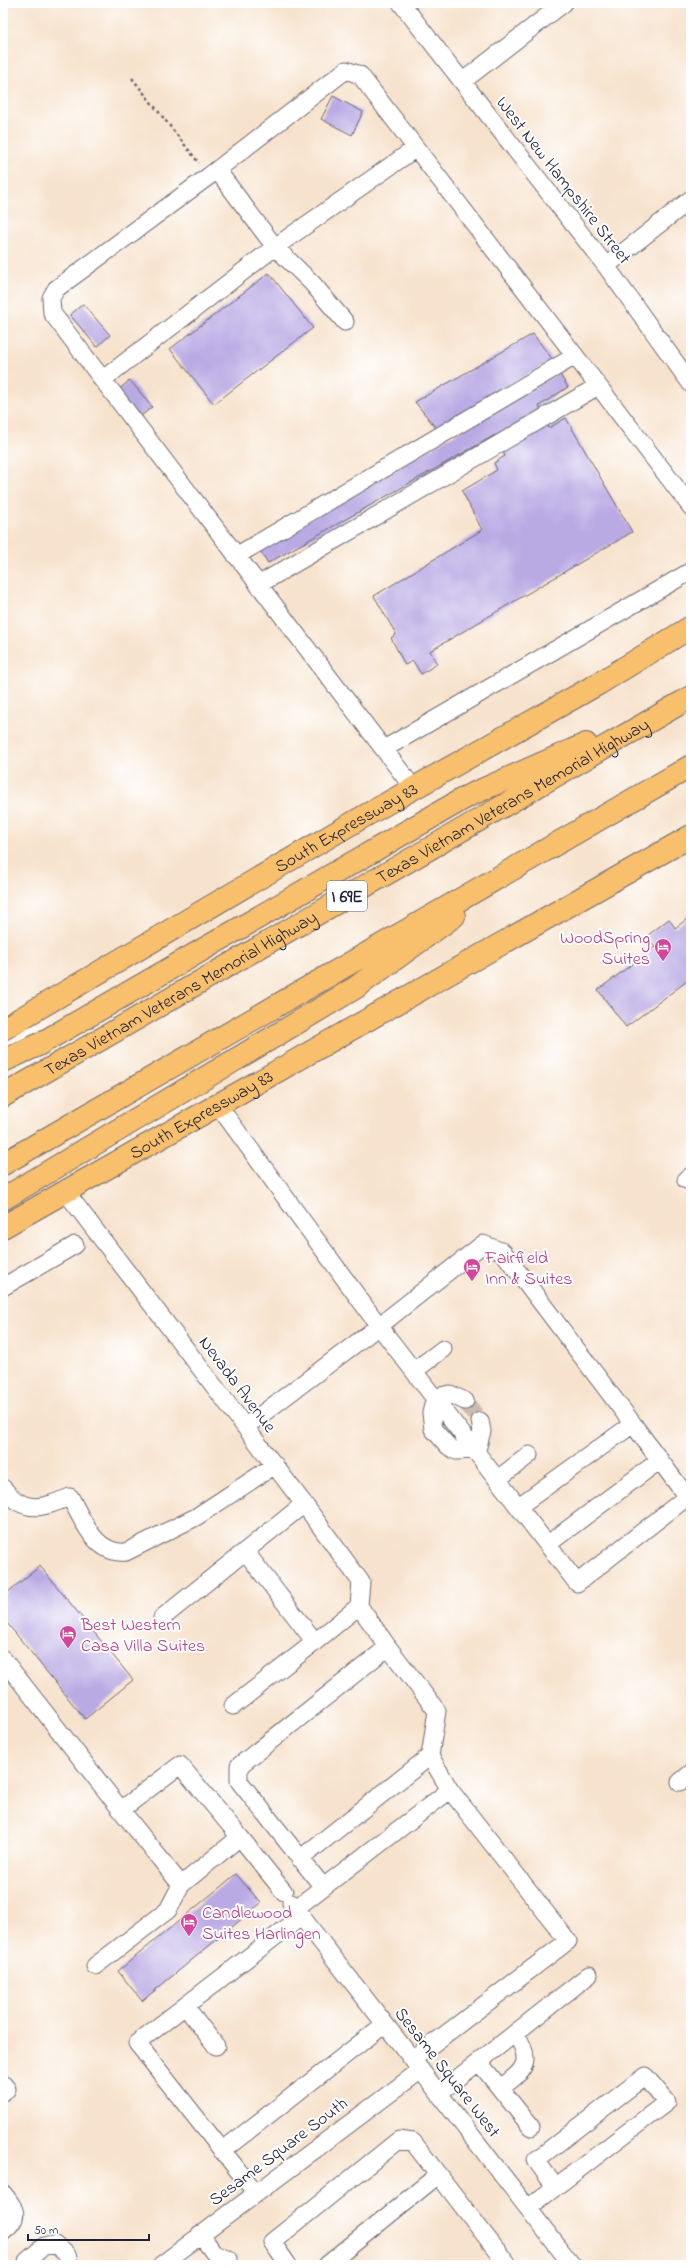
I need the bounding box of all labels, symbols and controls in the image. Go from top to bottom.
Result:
street label: West New Hampshire Street [489,92,636,271]
street label: Texas Vietnam Veterans Memorial Highway [372,713,655,892]
street label: South Expressway 83 [271,777,423,881]
road number: I 69E [327,881,367,911]
street label: Texas Vietnam Veterans Memorial Highway [40,905,323,1084]
place label: WoodSpring Suites [560,926,650,973]
hotel icon: WoodSpring Suites [653,937,673,962]
street label: South Expressway 83 [126,1065,279,1167]
place label: Fairfield Inn & Suites [484,1246,573,1293]
hotel icon: Fairfield Inn & Suites [462,1257,482,1282]
street label: Nevada Avenue [191,1331,282,1440]
place label: Best Western Casa Villa Suites [80,1613,205,1660]
hotel icon: Best Western Casa Villa Suites [58,1624,78,1649]
place label: Candlewood Suites Harlingen [202,1901,321,1949]
hotel icon: Candlewood Suites Harlingen [179,1912,199,1937]
street label: Sesame Square West [387,2002,506,2144]
street label: Sesame Square South [204,2092,354,2214]
scale bar [28,2216,149,2242]
text: 50 m [34,2222,58,2240]

